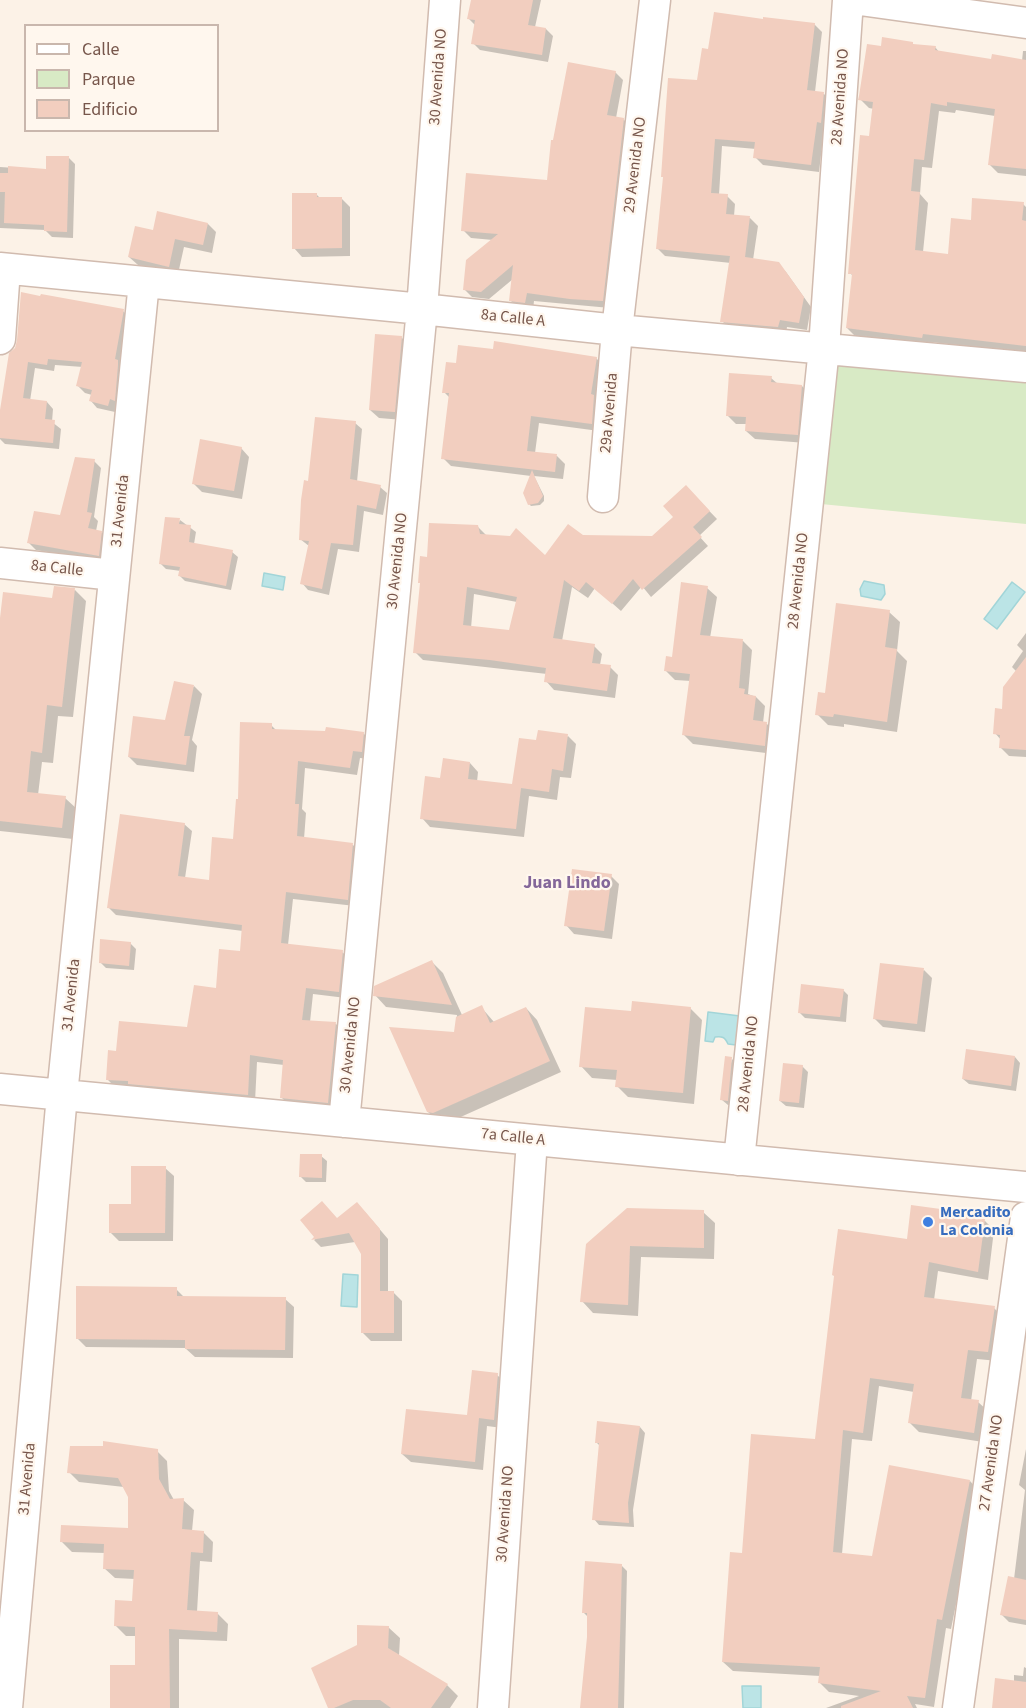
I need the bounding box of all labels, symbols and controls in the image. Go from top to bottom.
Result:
legend [24,24,219,132]
street label: 30 Avenida NO [426,28,452,126]
text: Calle [82,37,119,62]
street label: 28 Avenida NO [828,48,854,146]
text: Parque [82,67,135,92]
text: Edificio [82,97,138,122]
street label: 29 Avenida NO [621,116,651,214]
street label: 8a Calle A [480,306,546,332]
street label: 29a Avenida [597,372,623,454]
street label: 31 Avenida [108,474,134,548]
street label: 30 Avenida NO [383,512,413,610]
street label: 28 Avenida NO [784,532,814,630]
street label: 8a Calle [30,557,84,581]
district label: Juan Lindo [523,873,611,895]
street label: 31 Avenida [59,958,85,1032]
street label: 30 Avenida NO [336,996,366,1094]
street label: 28 Avenida NO [734,1015,764,1113]
street label: 7a Calle A [480,1125,546,1151]
place label: Mercadito La Colonia [940,1203,1014,1241]
marker: Mercadito La Colonia [921,1215,935,1229]
street label: 27 Avenida NO [976,1414,1008,1512]
street label: 31 Avenida [15,1442,41,1516]
street label: 30 Avenida NO [493,1465,519,1563]

